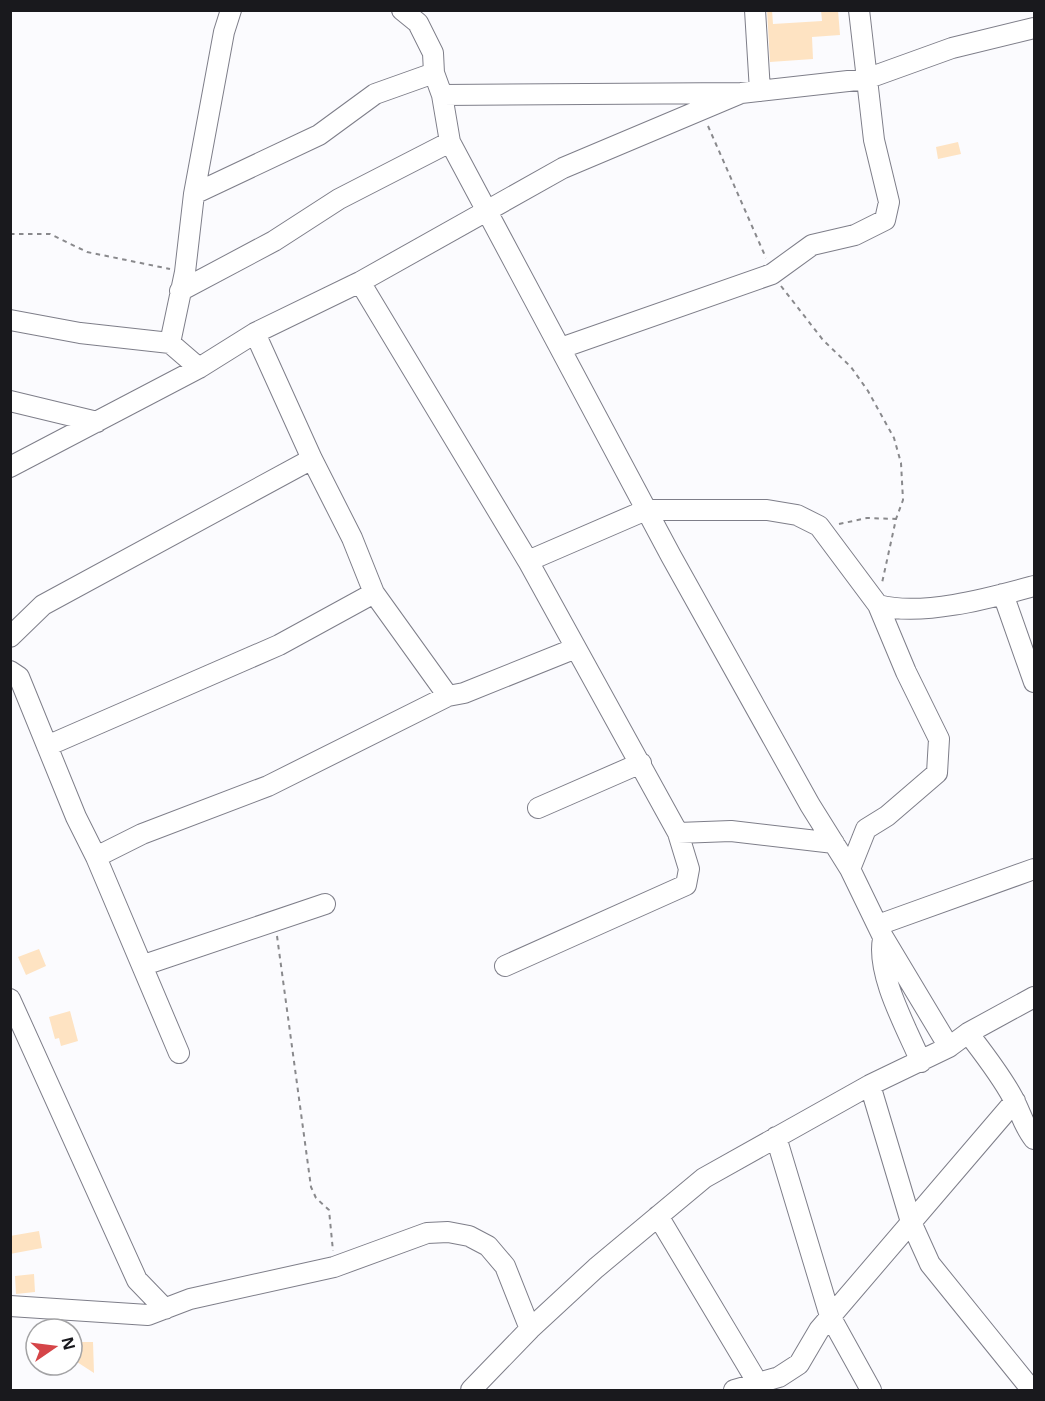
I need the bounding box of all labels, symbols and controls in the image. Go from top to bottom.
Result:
north arrow [24,1317,84,1377]
text: N [56,1334,81,1352]

